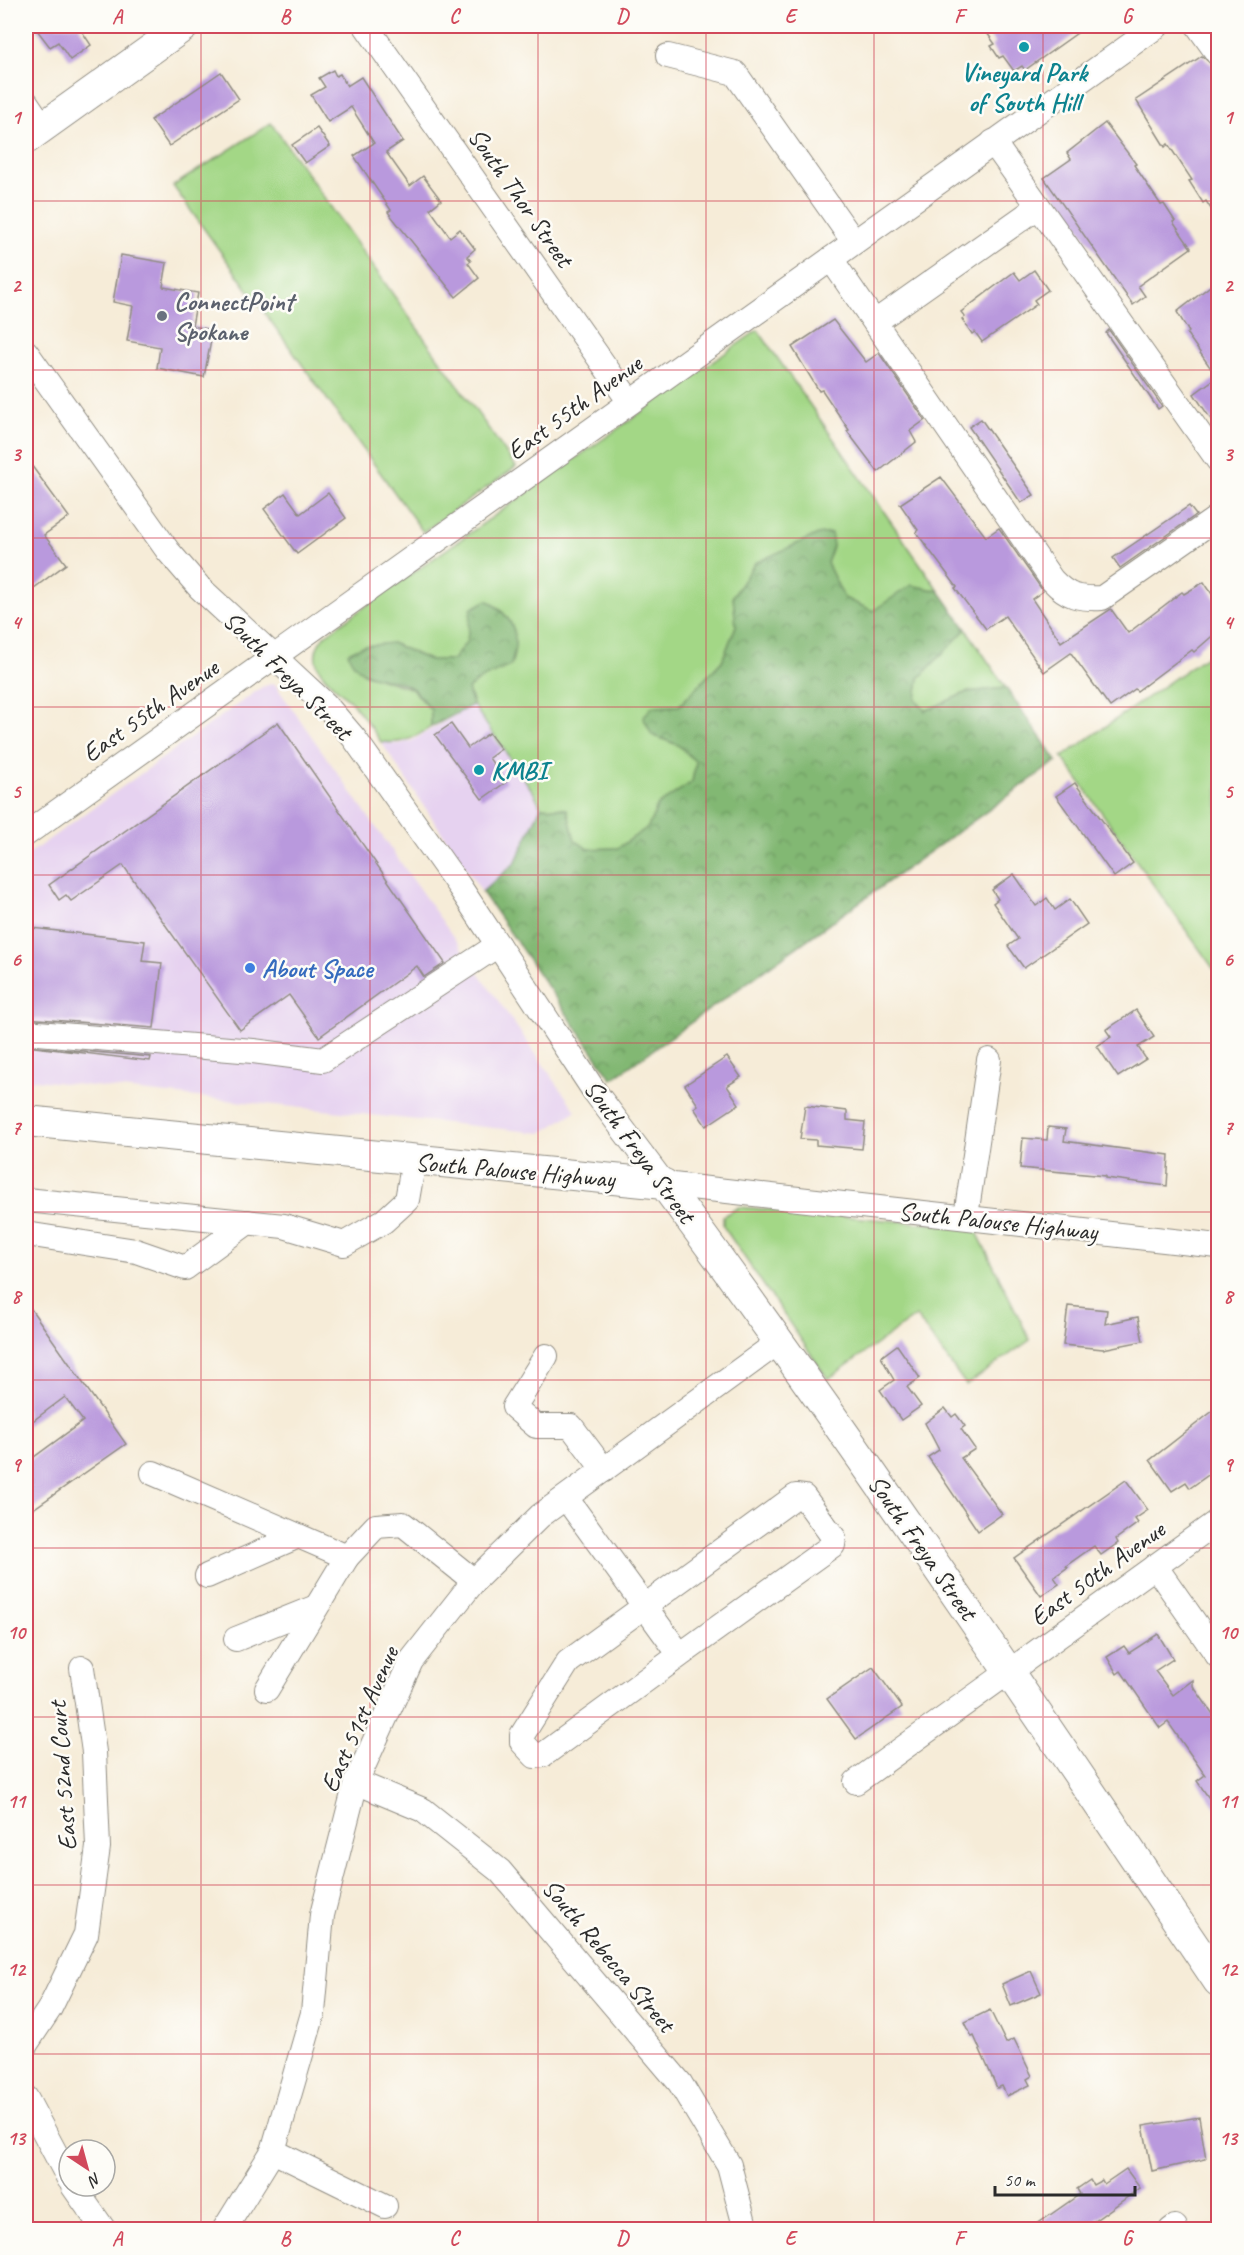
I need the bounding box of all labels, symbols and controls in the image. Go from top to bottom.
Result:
text: A [112,4,124,29]
text: B [280,4,292,29]
text: C [449,4,461,29]
text: D [616,4,630,29]
text: E [785,4,799,29]
text: F [954,4,968,29]
text: G [1122,4,1135,29]
marker: Vineyard Park of South Hill [1017,40,1031,54]
place label: Vineyard Park of South Hill [961,56,1089,119]
text: 1 [12,105,23,130]
text: 1 [1224,105,1235,130]
street label: South Thor Street [461,121,582,275]
text: 2 [12,273,23,298]
text: 2 [1224,273,1235,298]
place label: ConnectPoint Spokane [174,285,298,348]
marker: ConnectPoint Spokane [155,309,169,323]
street label: East 55th Avenue [500,346,650,467]
text: 3 [12,442,23,467]
text: 3 [1224,442,1235,467]
street label: South Freya Street [216,604,361,749]
text: 4 [12,610,24,635]
text: 4 [1224,610,1236,635]
street label: East 55th Avenue [76,650,226,769]
place label: KMBI [491,754,553,787]
marker: KMBI [472,763,486,777]
text: 5 [12,779,23,804]
text: 5 [1224,779,1235,804]
text: 6 [11,947,22,972]
text: 6 [1223,947,1234,972]
place label: About Space [262,952,375,985]
marker: About Space [243,961,257,975]
street label: South Freya Street [576,1073,704,1231]
text: 7 [12,1115,23,1140]
text: 7 [1224,1115,1235,1140]
street label: South Palouse Highway [414,1145,618,1196]
street label: South Palouse Highway [897,1195,1101,1249]
text: 8 [12,1284,24,1309]
text: 8 [1224,1284,1236,1309]
text: 9 [12,1452,23,1477]
text: 9 [1224,1452,1235,1477]
street label: South Freya Street [860,1468,986,1628]
street label: East 50th Avenue [1023,1512,1173,1633]
text: 10 [7,1620,27,1645]
text: 10 [1219,1620,1239,1645]
street label: East 51st Avenue [313,1640,407,1797]
street label: East 52nd Court [41,1698,84,1852]
text: 11 [7,1789,27,1814]
text: 11 [1219,1789,1239,1814]
street label: South Rebecca Street [535,1872,684,2041]
text: 12 [7,1957,27,1982]
text: 12 [1219,1957,1239,1982]
text: 13 [7,2126,27,2151]
text: 13 [1219,2126,1239,2151]
north arrow [57,2138,117,2198]
scale bar [995,2159,1134,2197]
text: N [83,2168,105,2192]
text: 50 m [1004,2169,1037,2191]
text: A [112,2226,124,2251]
text: B [280,2226,292,2251]
text: C [449,2226,461,2251]
text: D [616,2226,630,2251]
text: E [785,2226,799,2251]
text: F [954,2226,968,2251]
text: G [1122,2226,1135,2251]

